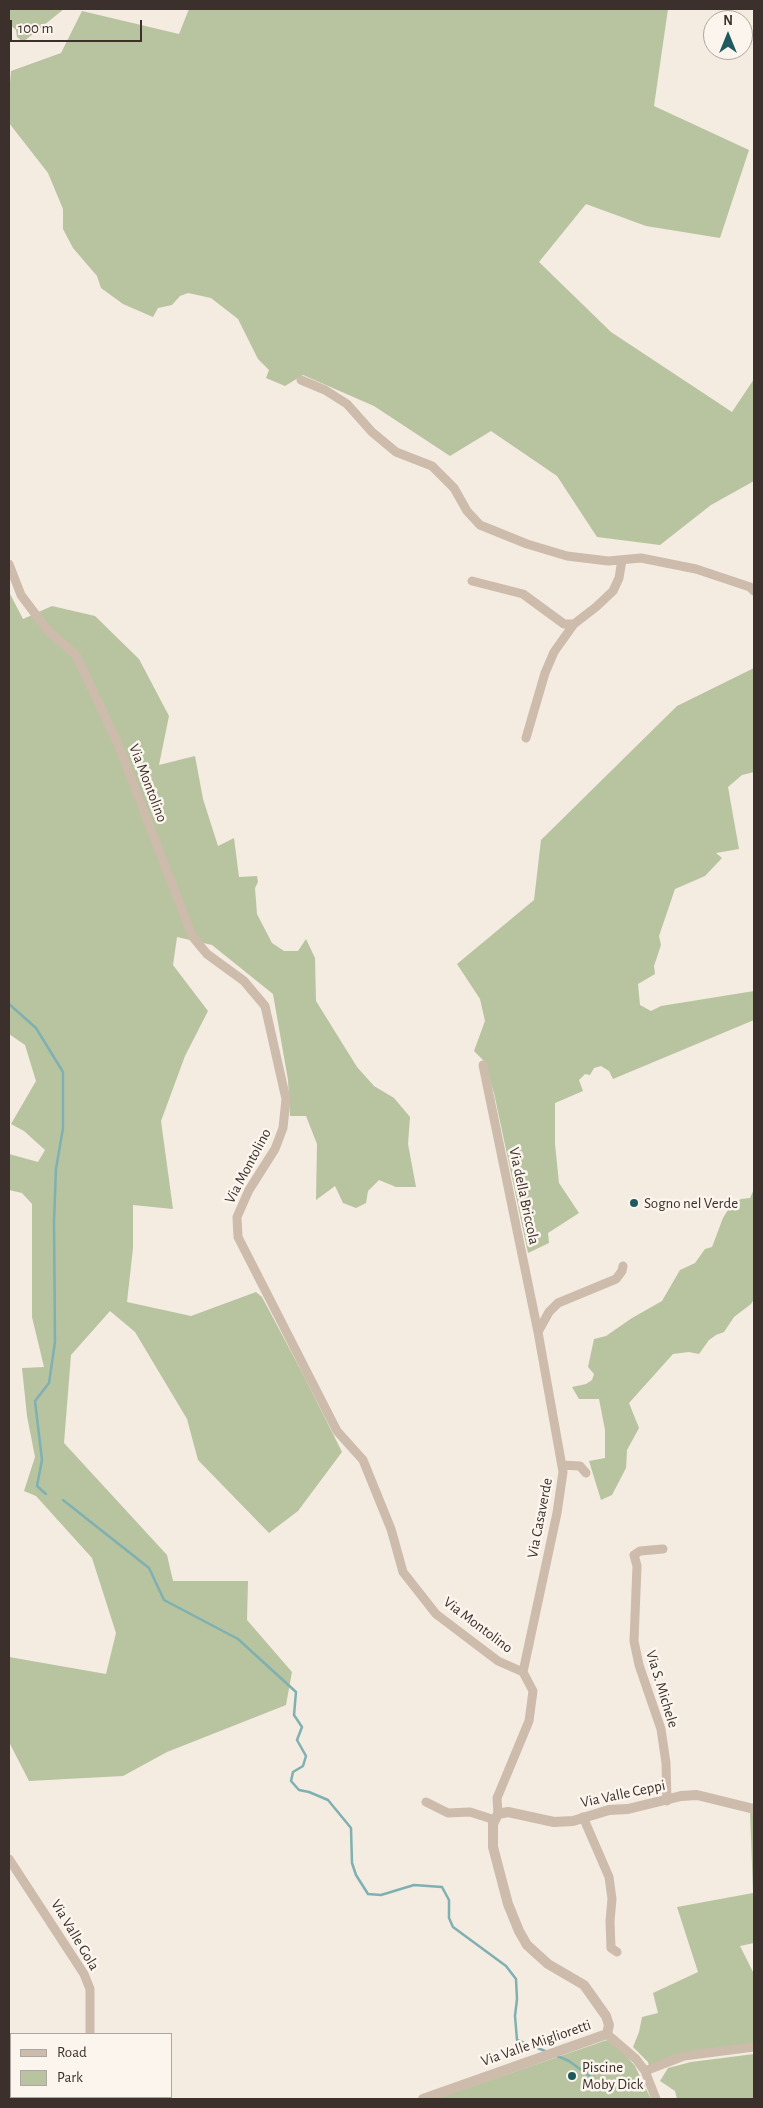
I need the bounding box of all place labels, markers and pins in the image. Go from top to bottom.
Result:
place label: Sogno nel Verde [644,1194,738,1212]
marker: Sogno nel Verde [628,1197,640,1209]
place label: Piscine Moby Dick [582,2058,643,2093]
marker: Piscine Moby Dick [566,2070,578,2082]

